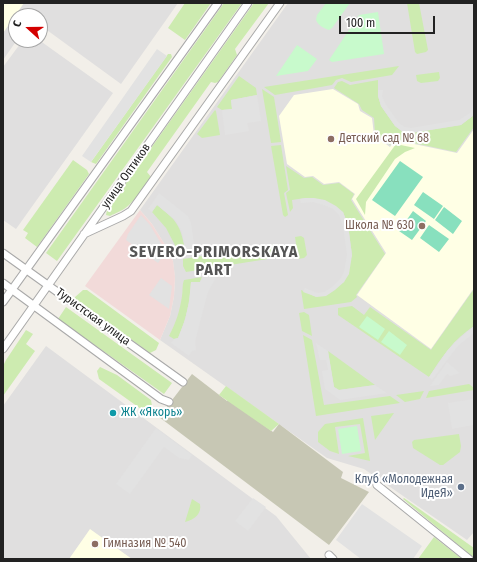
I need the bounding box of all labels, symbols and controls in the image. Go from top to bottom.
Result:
north arrow [8,8,48,48]
scale bar [341,8,437,34]
text: 100 m [346,16,375,30]
text: С [10,19,24,29]
place label: Детский сад № 68 [339,132,429,146]
marker: Детский сад № 68 [326,134,336,144]
street label: улица Оптиков [98,141,154,211]
place label: Школа № 630 [345,219,414,233]
marker: Школа № 630 [417,221,427,231]
district label: SEVERO-PRIMORSKAYA PART [130,243,298,281]
street label: Туристская улица [53,285,133,349]
place label: ЖК «Якорь» [121,406,182,420]
marker: ЖК «Якорь» [108,408,118,418]
place label: Клуб «Молодежная ИдеЯ» [355,473,453,501]
marker: Клуб «Молодежная ИдеЯ» [456,482,466,492]
place label: Гимназия № 540 [103,537,187,551]
marker: Гимназия № 540 [90,539,100,549]

